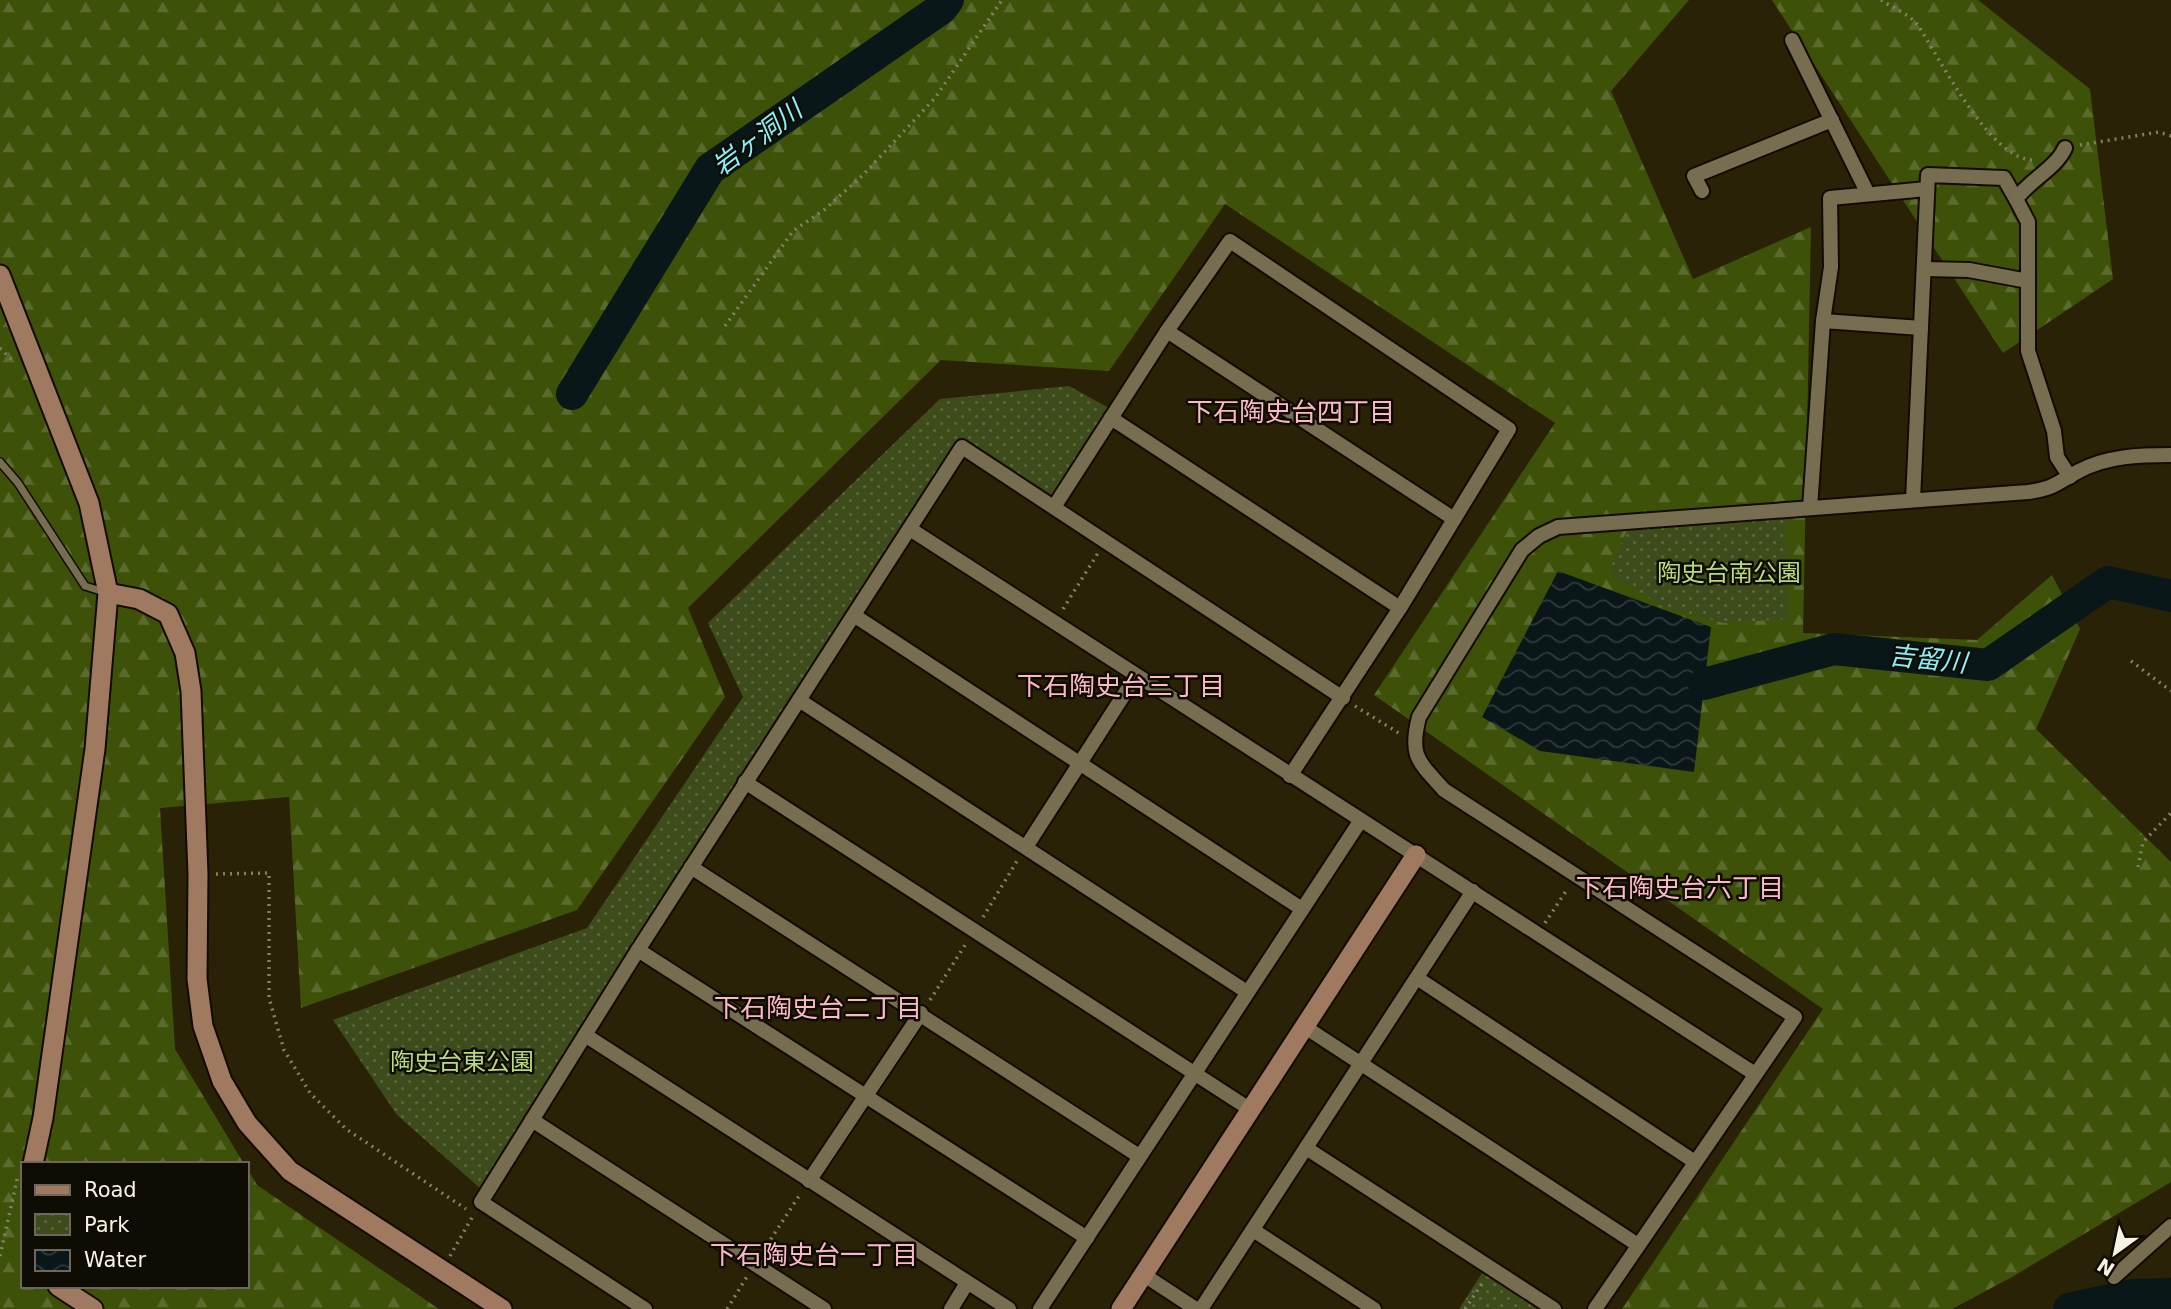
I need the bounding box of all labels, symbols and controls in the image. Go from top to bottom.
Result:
water label: 岩ヶ洞川 [706,93,810,181]
district label: 下石陶史台四丁目 [1187,397,1395,427]
park label: 陶史台南公園 [1657,559,1801,587]
water label: 吉留川 [1888,640,1971,678]
district label: 下石陶史台三丁目 [1017,671,1225,701]
district label: 下石陶史台六丁目 [1576,873,1784,903]
district label: 下石陶史台二丁目 [714,993,922,1023]
park label: 陶史台東公園 [390,1048,534,1076]
legend [21,1162,248,1288]
text: Road [84,1178,137,1202]
text: Park [84,1213,130,1237]
north arrow [2080,1218,2150,1288]
district label: 下石陶史台一丁目 [710,1240,918,1270]
text: Water [84,1248,146,1272]
text: N [2093,1254,2118,1281]

